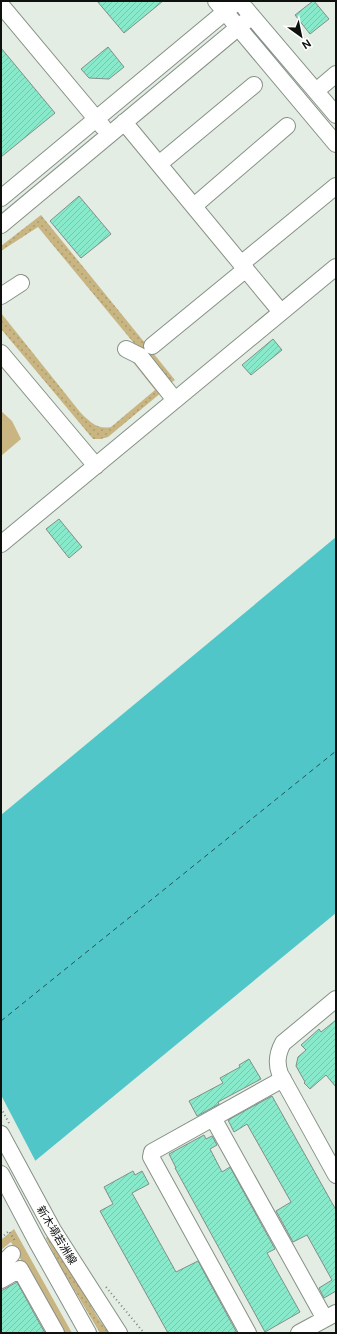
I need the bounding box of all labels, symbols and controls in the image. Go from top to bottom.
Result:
north arrow [281,16,321,56]
text: N [299,36,314,52]
street label: 新木場若洲線 [34,1203,80,1267]

